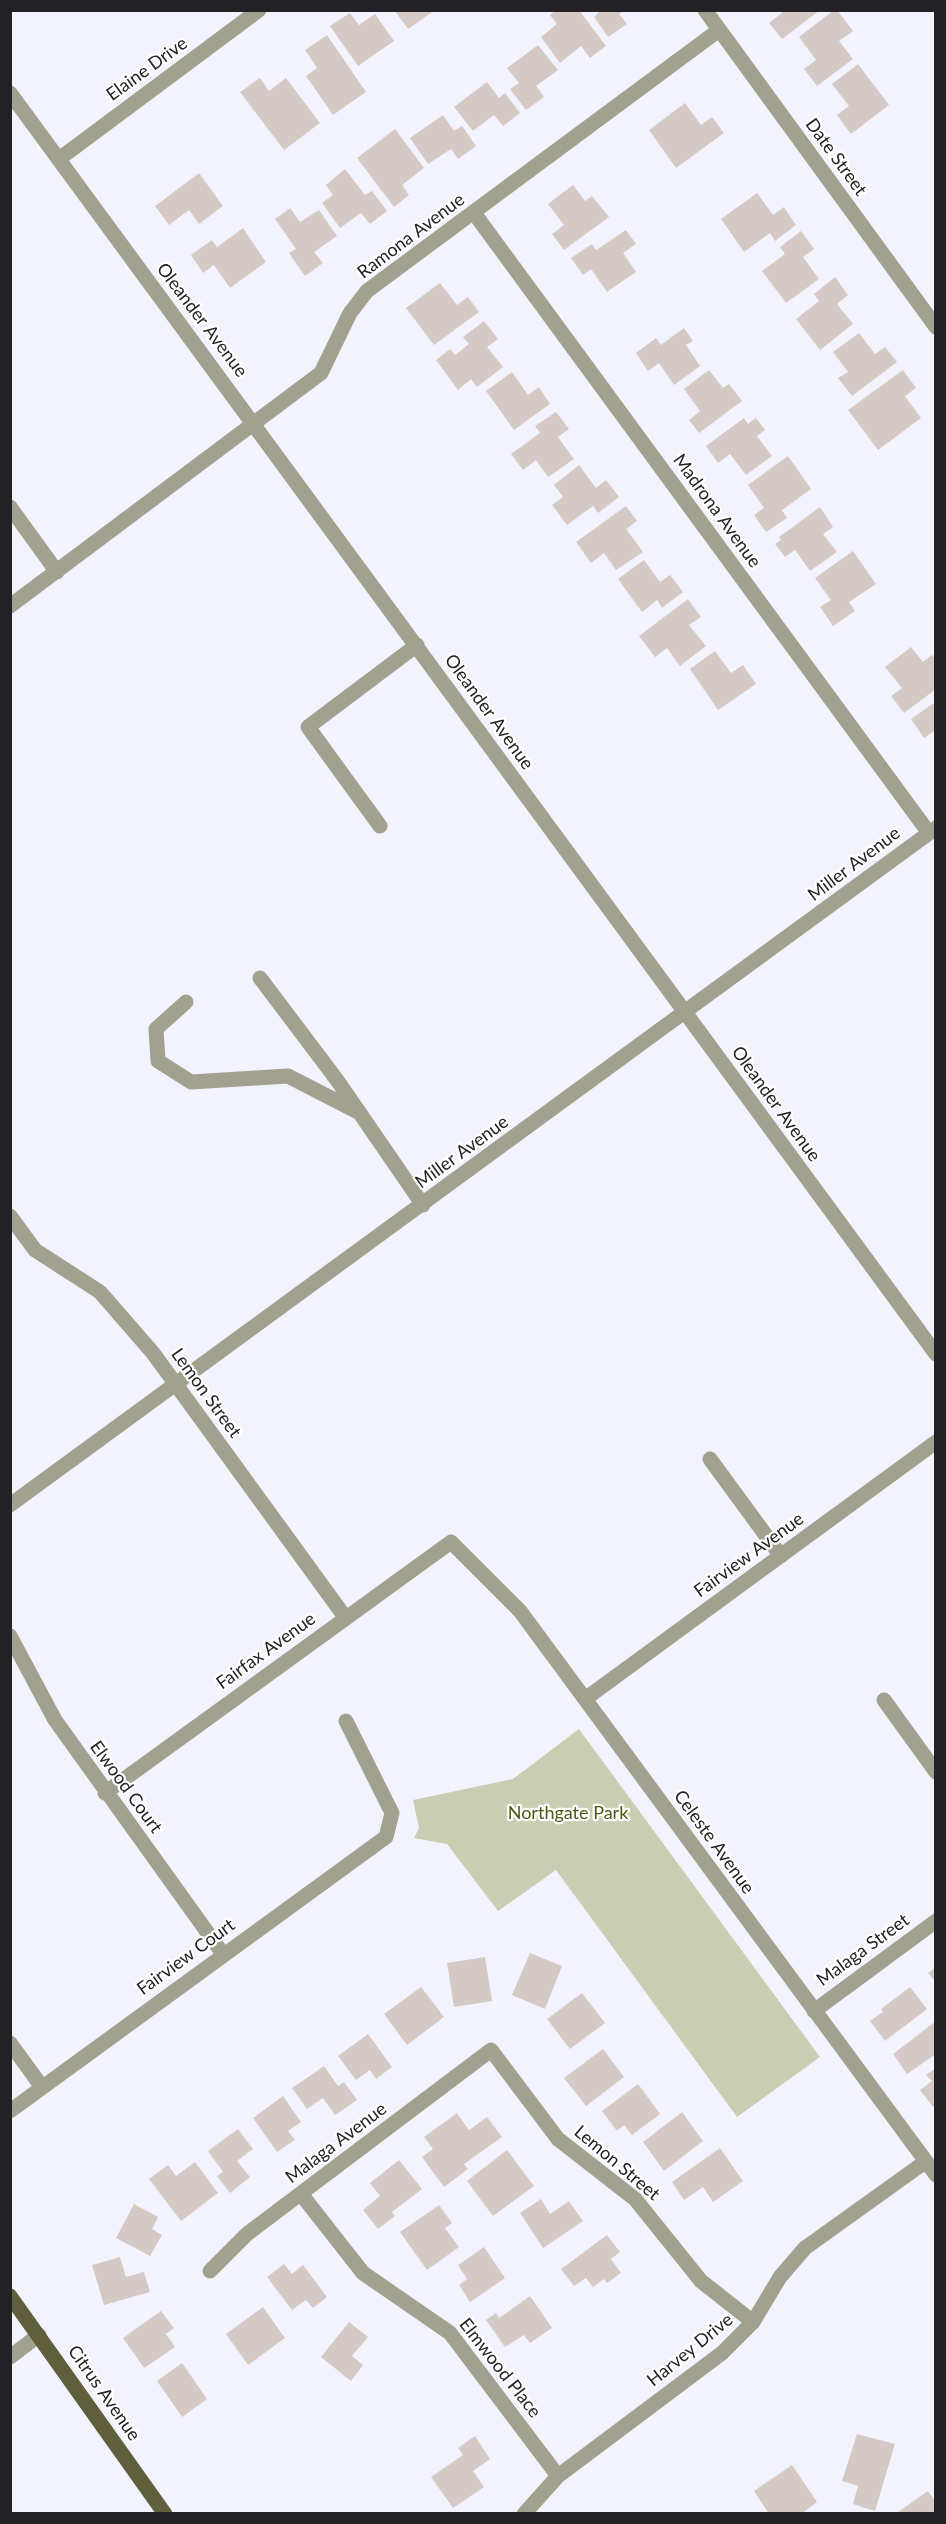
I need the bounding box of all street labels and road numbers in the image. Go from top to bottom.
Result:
street label: Elaine Drive [102,32,192,106]
street label: Date Street [801,114,871,200]
street label: Ramona Avenue [353,189,469,283]
street label: Oleander Avenue [152,259,252,381]
street label: Madrona Avenue [669,450,765,572]
street label: Oleander Avenue [440,650,538,774]
street label: Miller Avenue [804,822,904,906]
street label: Oleander Avenue [727,1042,825,1166]
street label: Miller Avenue [411,1111,513,1193]
street label: Lemon Street [166,1344,246,1442]
street label: Fairview Avenue [690,1508,808,1602]
street label: Fairfax Avenue [212,1608,320,1694]
street label: Elwood Court [85,1737,167,1837]
street label: Celeste Avenue [669,1786,759,1898]
street label: Malaga Street [813,1909,913,1991]
street label: Fairview Court [133,1914,239,2000]
street label: Malaga Avenue [281,2098,391,2188]
street label: Lemon Street [570,2121,664,2205]
street label: Harvey Drive [643,2309,737,2391]
street label: Elmwood Place [454,2314,546,2422]
street label: Citrus Avenue [63,2341,145,2445]

